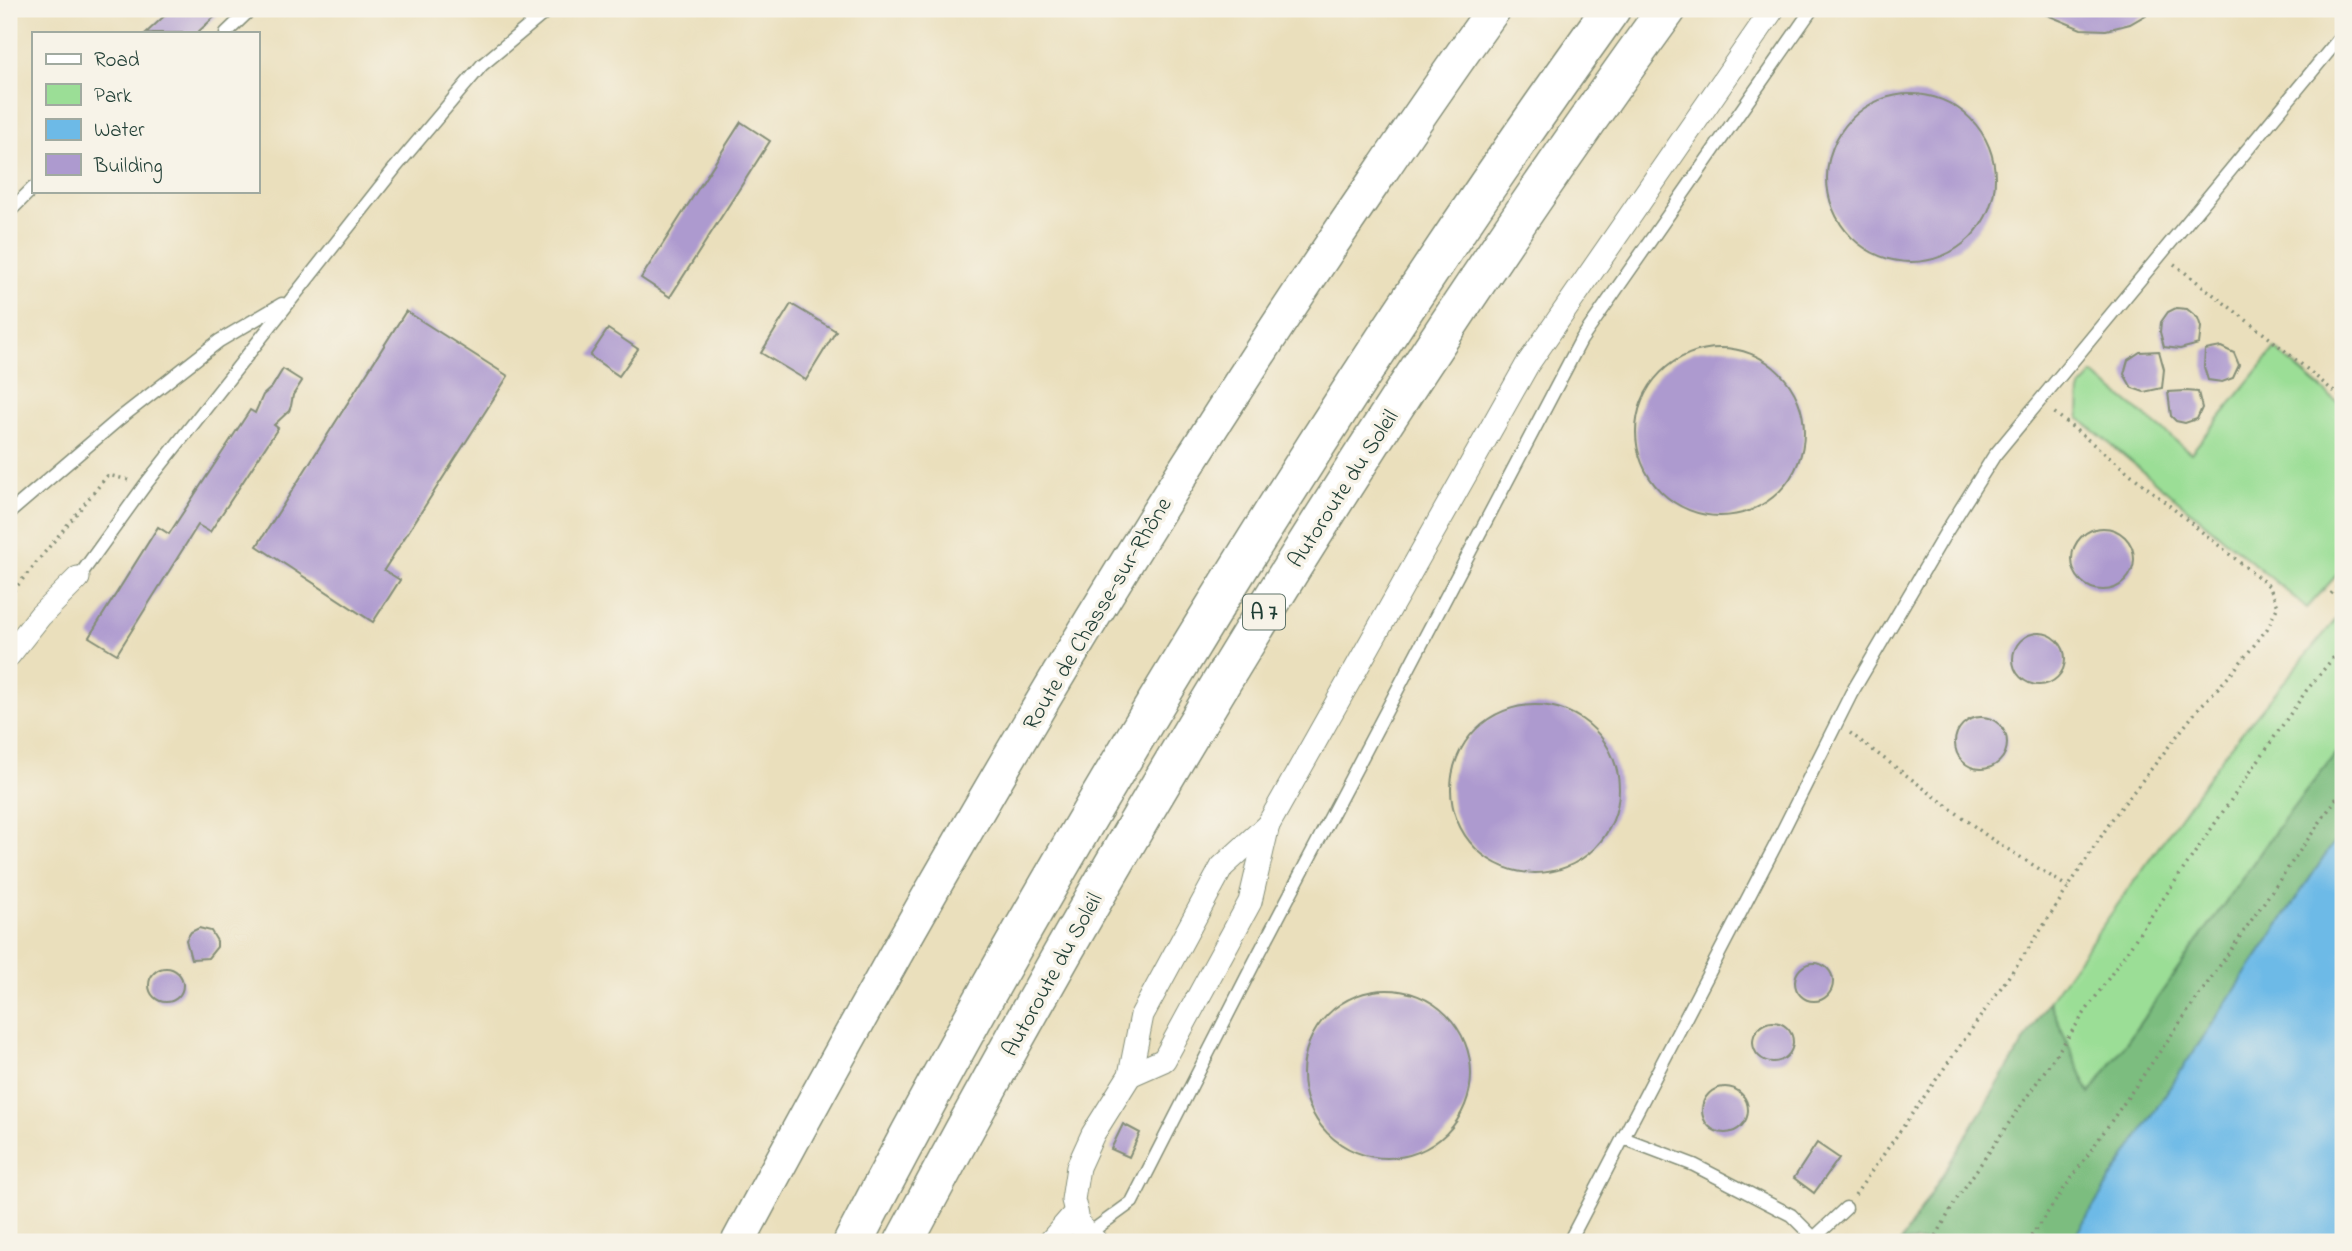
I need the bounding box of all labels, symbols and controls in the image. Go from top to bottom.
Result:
legend [32,32,259,192]
text: Road [94,46,140,76]
text: Park [94,82,133,112]
text: Water [94,116,145,146]
text: Building [93,152,163,184]
street label: Autoroute du Soleil [1280,404,1408,575]
street label: Route de Chasse-sur-Rhône [1015,491,1181,737]
road number: A 7 [1243,594,1285,630]
street label: Autoroute du Soleil [994,887,1112,1063]

